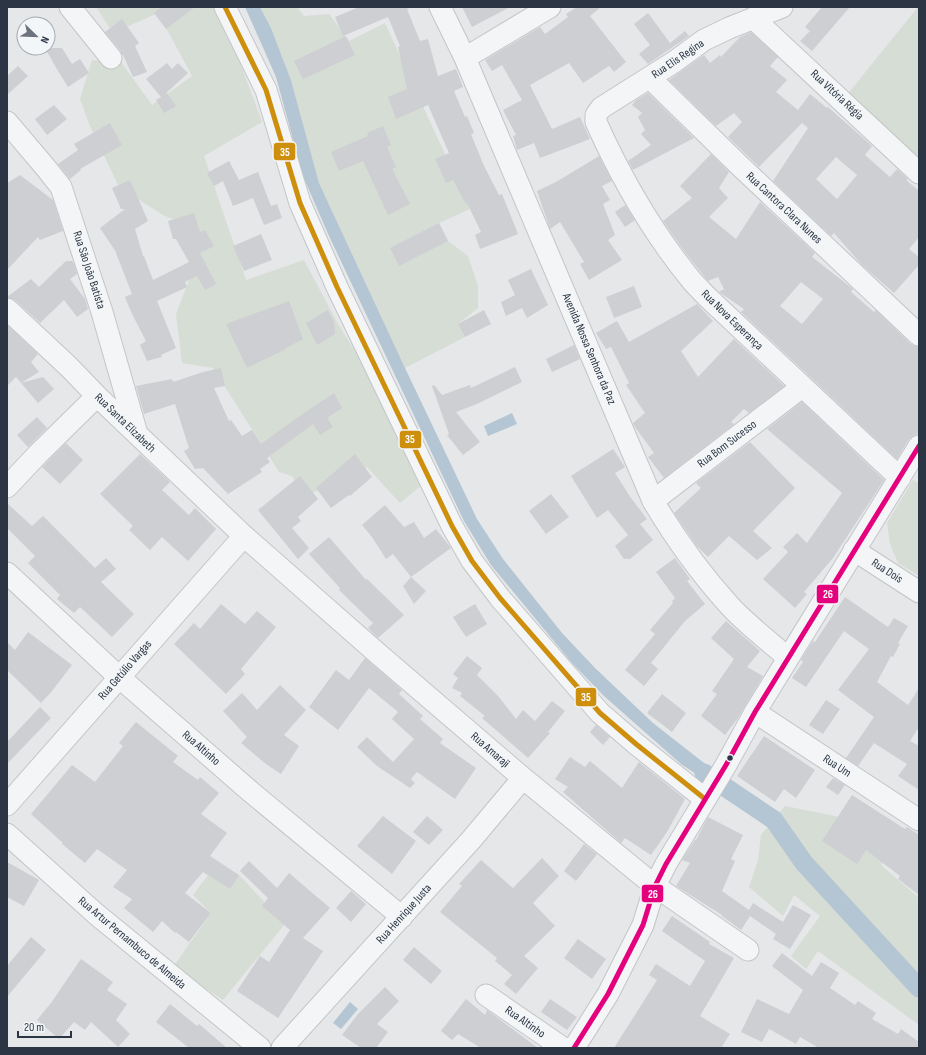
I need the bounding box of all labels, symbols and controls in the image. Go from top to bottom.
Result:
north arrow [16,16,56,56]
text: N [38,34,52,45]
street label: Rua Elis Regina [649,36,707,82]
street label: Rua Vitória Régia [807,67,867,124]
line badge: 35 [273,142,296,161]
text: 35 [280,146,290,159]
street label: Rua Cantora Clara Nunes [743,169,825,247]
street label: Rua São João Batista [69,229,109,311]
street label: Rua Nova Esperança [698,287,766,354]
street label: Avenida Nossa Senhora da Paz [558,290,620,408]
street label: Rua Santa Elizabeth [91,390,159,456]
street label: Rua Bom Sucesso [694,417,760,471]
line badge: 35 [399,430,422,449]
text: 35 [405,433,415,446]
street label: Rua Dois [868,555,906,587]
line badge: 26 [816,584,839,604]
text: 26 [823,588,833,601]
street label: Rua Getúlio Vargas [95,637,155,703]
line badge: 35 [575,687,597,707]
text: 35 [581,691,591,704]
street label: Rua Altinho [179,727,223,769]
street label: Rua Amaraji [467,729,513,771]
street label: Rua Um [820,751,854,781]
unlabelled marker [725,753,735,763]
street label: Rua Henrique Justa [373,881,435,947]
line badge: 26 [641,884,664,903]
text: 26 [648,888,658,901]
street label: Rua Artur Pernambuco de Almeida [75,893,189,993]
street label: Rua Altinho [502,1003,548,1041]
scale bar [18,1013,71,1039]
text: 20 m [24,1020,44,1035]

